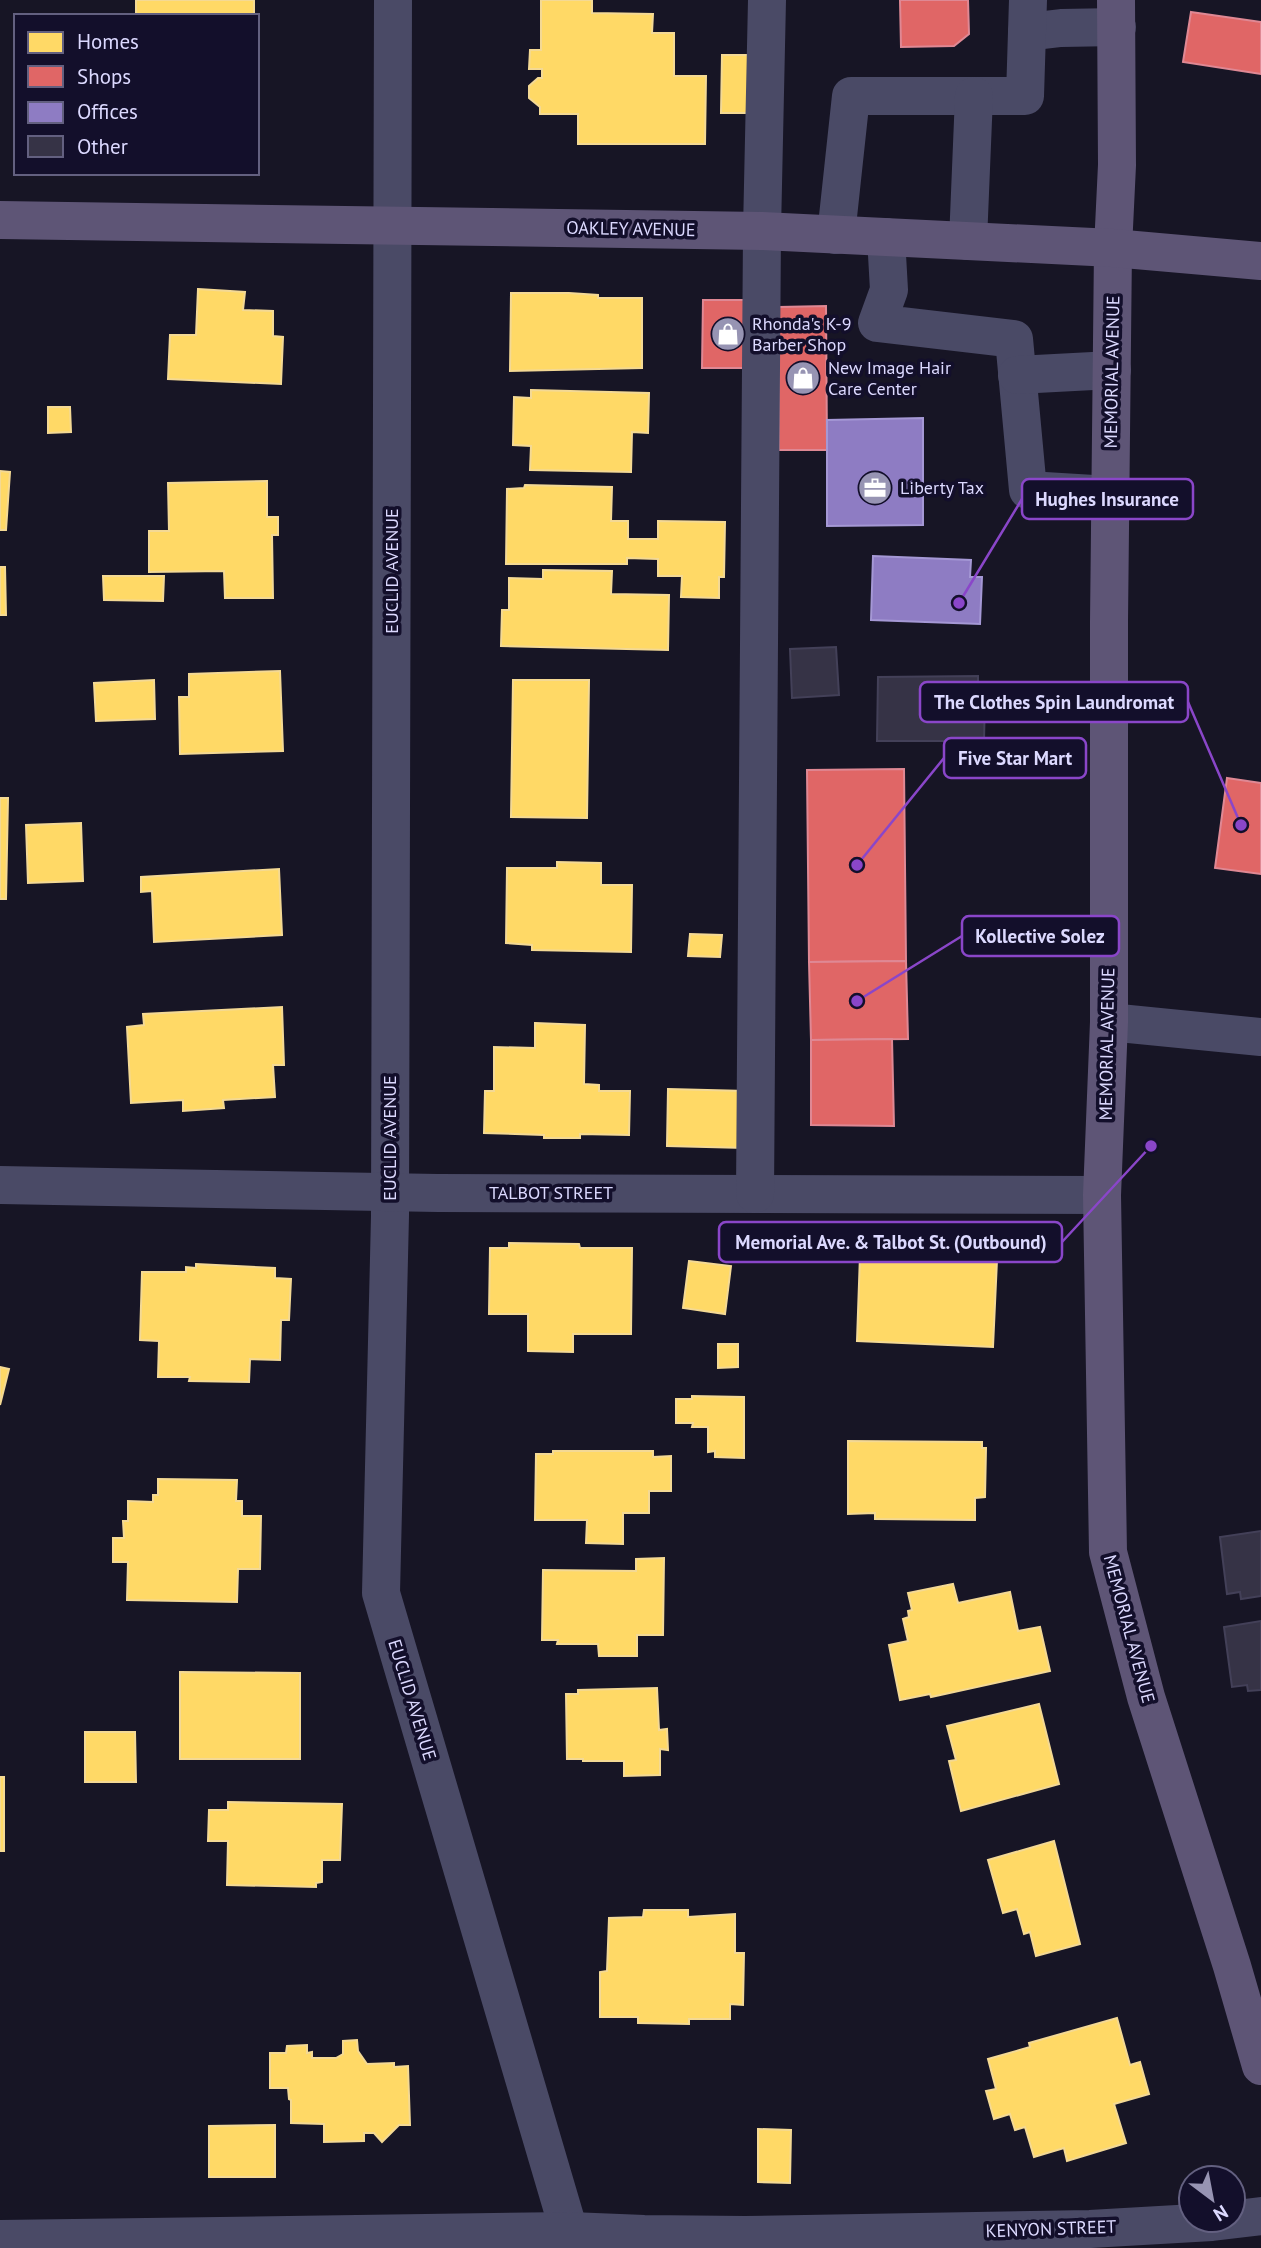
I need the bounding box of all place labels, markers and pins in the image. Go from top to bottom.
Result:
place label: Rhonda's K-9 Barber Shop [752,312,852,356]
shop icon: Rhonda's K-9 Barber Shop [709,315,747,353]
place label: New Image Hair Care Center [828,356,951,400]
shop icon: New Image Hair Care Center [784,359,822,397]
office icon: Liberty Tax [856,469,894,507]
place label: Liberty Tax [900,476,984,499]
callout: Hughes Insurance [1022,479,1193,519]
callout: The Clothes Spin Laundromat [920,682,1188,722]
callout: Five Star Mart [944,738,1086,778]
callout: Kollective Solez [962,916,1119,956]
callout: Memorial Ave. & Talbot St. (Outbound) [719,1222,1062,1262]

